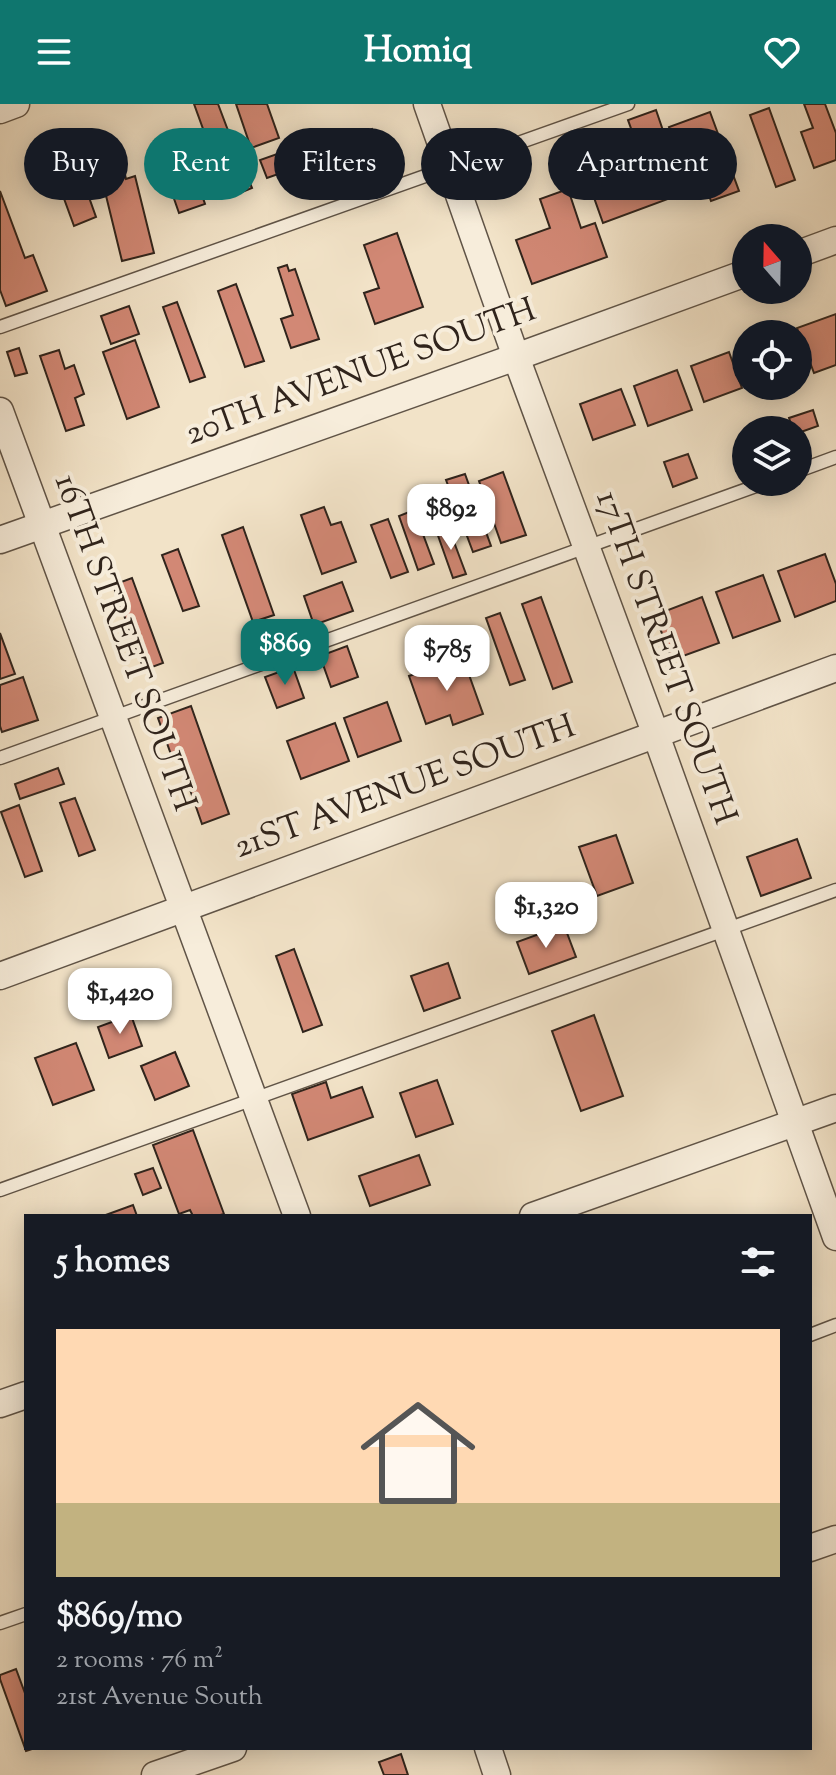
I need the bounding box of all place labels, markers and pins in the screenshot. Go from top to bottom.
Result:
pin: $892 [404,484,498,552]
pin: $869 [238,619,332,687]
pin: $785 [400,625,494,693]
pin: $1,320 [481,882,611,950]
pin: $1,420 [55,968,185,1036]

